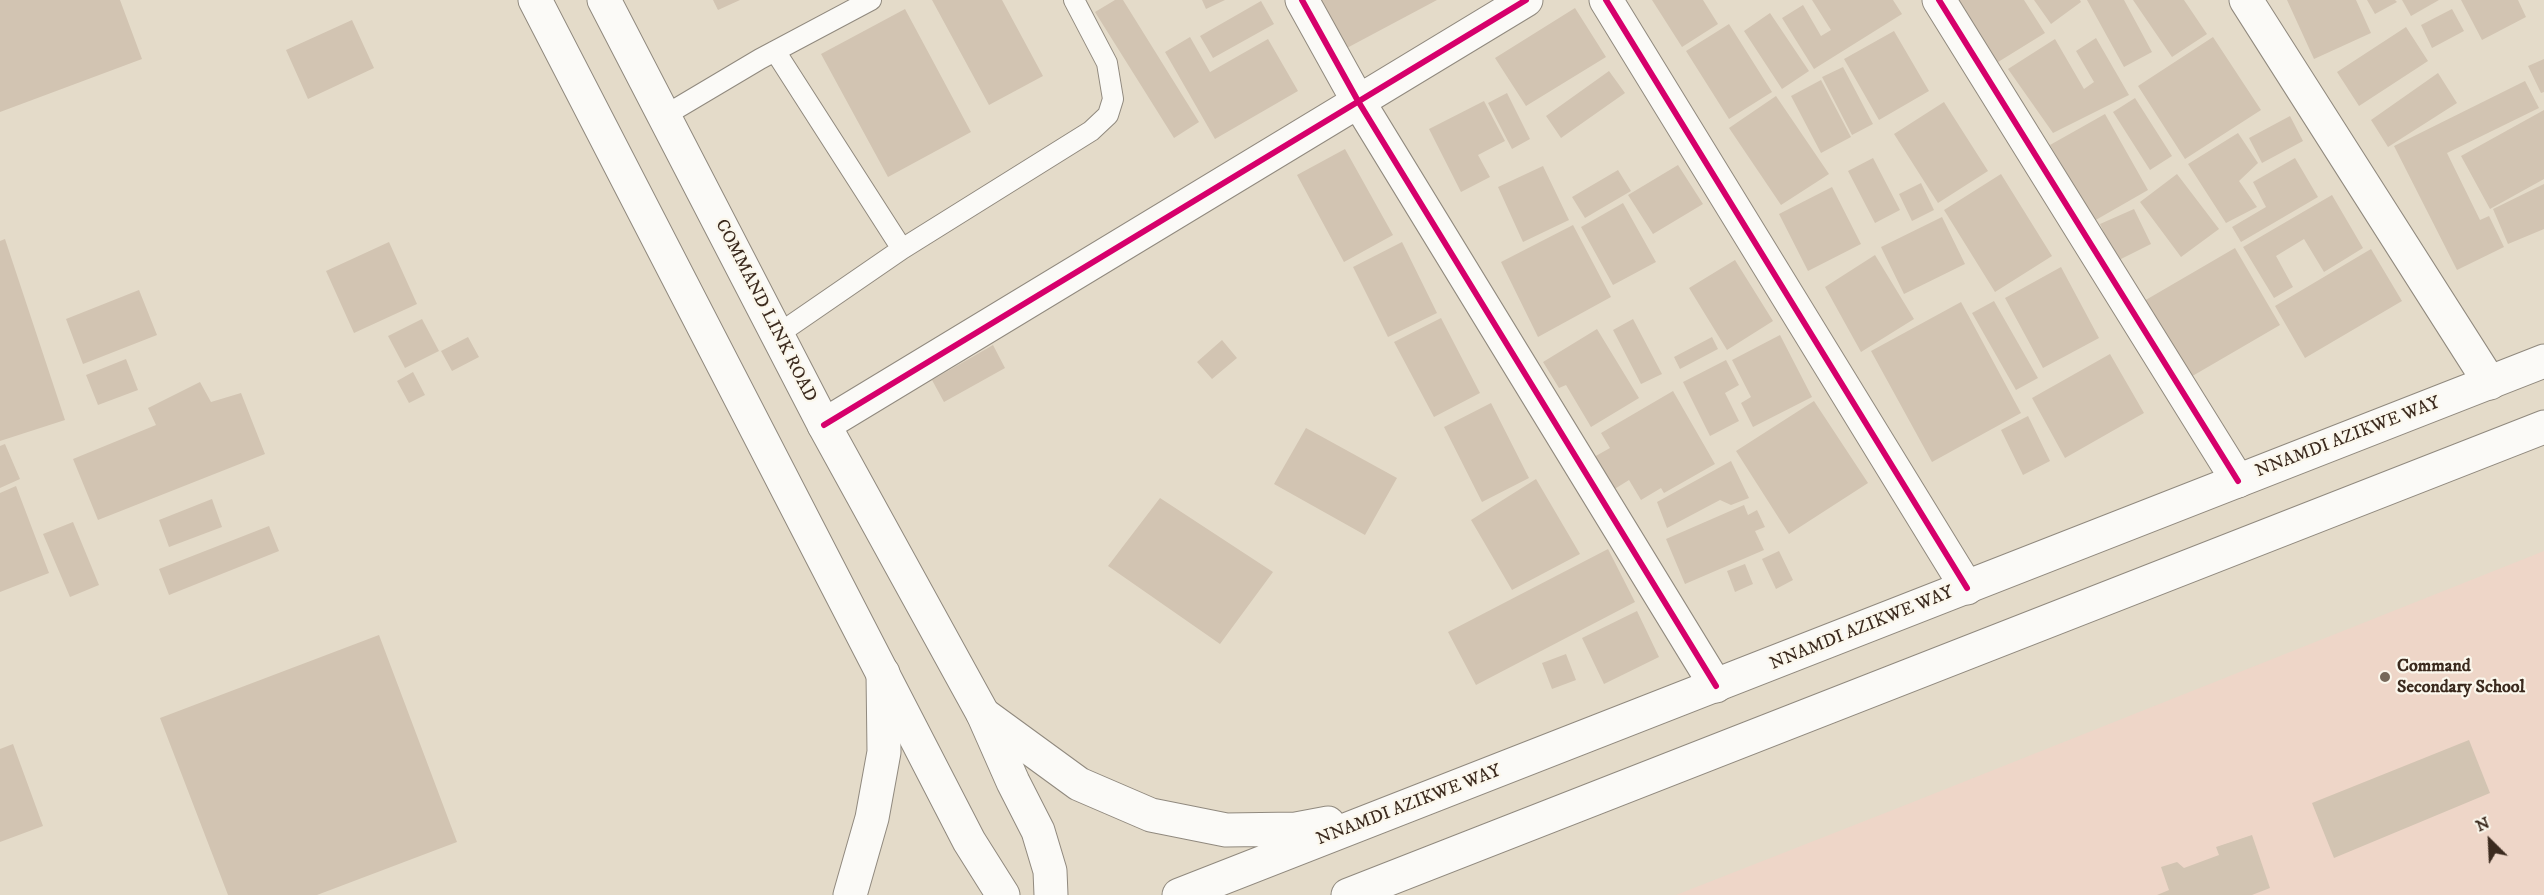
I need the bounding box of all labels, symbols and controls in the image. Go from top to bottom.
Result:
street label: COMMAND LINK ROAD [710,216,820,406]
street label: NNAMDI AZIKWE WAY [2253,393,2443,483]
street label: NNAMDI AZIKWE WAY [1767,582,1957,676]
place label: Command Secondary School [2397,656,2525,698]
marker: Command Secondary School [2378,670,2392,684]
street label: NNAMDI AZIKWE WAY [1314,761,1504,851]
north arrow [2460,811,2520,871]
text: N [2473,813,2493,836]

